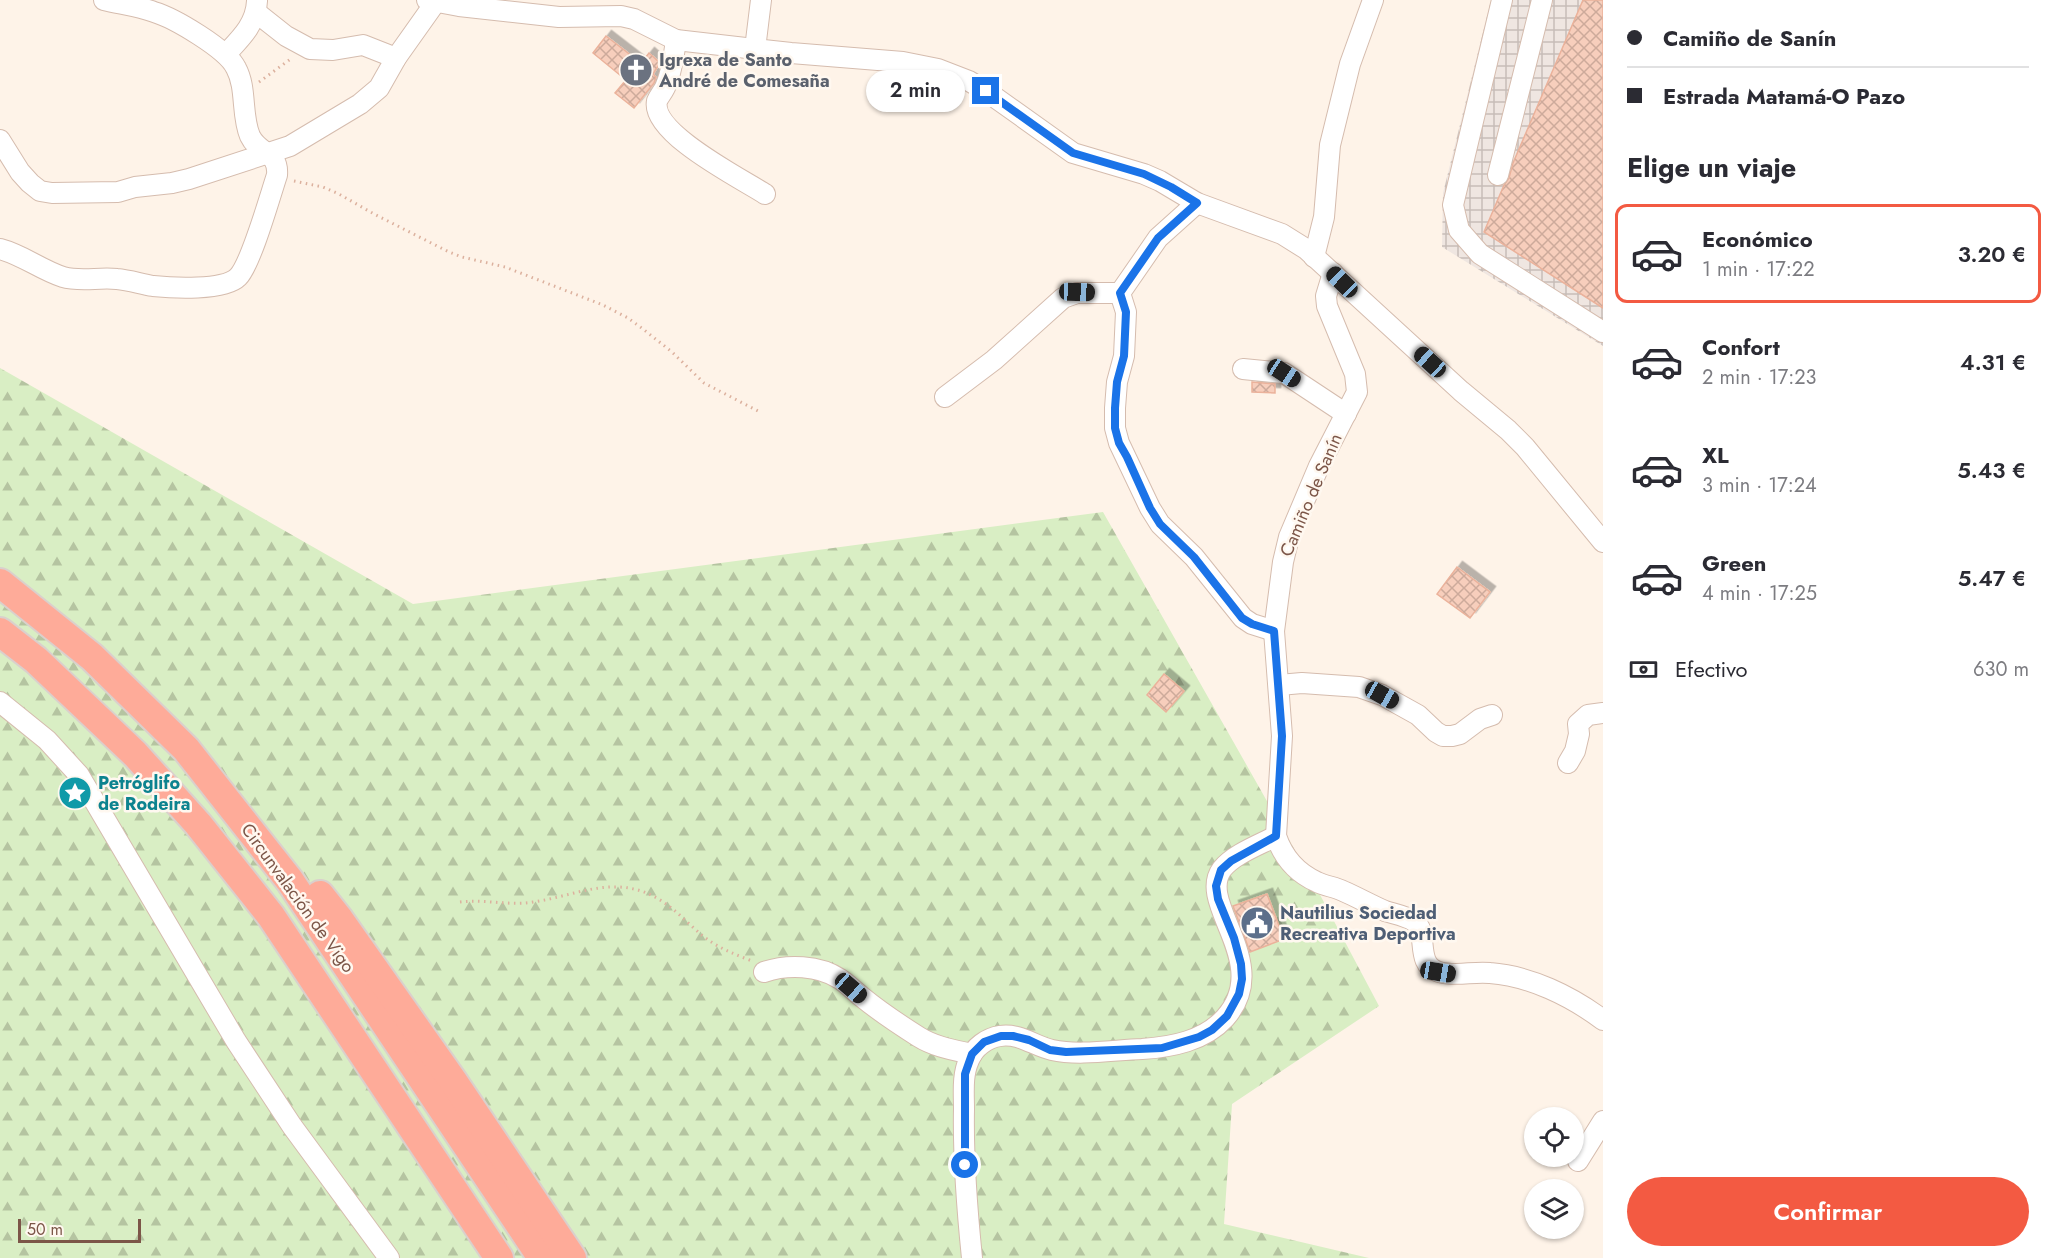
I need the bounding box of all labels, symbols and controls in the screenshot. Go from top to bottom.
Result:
text: Camiño de Sanín [1663,22,1836,54]
place label: Igrexa de Santo André de Comesaña [658,47,830,94]
church icon: Igrexa de Santo André de Comesaña [618,52,654,88]
callout: 2 min [866,70,965,112]
text: 2 min [890,76,941,105]
route end [972,77,999,104]
text: Estrada Matamá-O Pazo [1663,80,1905,112]
text: Elige un viaje [1627,148,1796,187]
text: Económico [1702,223,1813,255]
icon: car [1630,227,1684,281]
text: 3.20 € [1958,238,2026,270]
text: 1 min · 17:22 [1702,255,1815,284]
car [1323,263,1361,301]
car [1059,282,1095,302]
text: Confort [1702,331,1780,363]
icon: car [1630,335,1684,389]
car [1411,343,1449,381]
text: 4.31 € [1960,346,2026,378]
car [1264,356,1304,390]
text: 2 min · 17:23 [1702,363,1816,392]
street label: Camiño de Sanín [1273,429,1349,561]
text: XL [1702,439,1729,471]
icon: car [1630,443,1684,497]
text: 5.43 € [1957,454,2026,486]
text: 3 min · 17:24 [1702,471,1817,500]
text: Green [1702,547,1766,579]
icon: car [1630,551,1684,605]
text: 5.47 € [1958,562,2026,594]
text: 4 min · 17:25 [1702,579,1817,608]
icon: cash [1627,653,1660,686]
text: Efectivo [1675,653,1748,685]
text: 630 m [1973,655,2029,684]
car [1362,678,1402,712]
place label: Petróglifo de Rodeira [98,770,191,817]
place icon: Petróglifo de Rodeira [57,775,93,811]
street label: Circunvalación de Vigo [235,818,361,978]
place label: Nautilius Sociedad Recreativa Deportiva [1280,900,1456,947]
public building icon: Nautilius Sociedad Recreativa Deportiva [1239,905,1275,941]
car [1419,960,1457,984]
car [832,969,870,1007]
map controls [1524,1107,1584,1239]
button: locate [1524,1107,1584,1167]
route start [951,1151,978,1178]
button: Confirmar [1627,1177,2029,1246]
button: layers [1524,1179,1584,1239]
scale bar [18,1216,141,1244]
text: 50 m [27,1218,63,1241]

